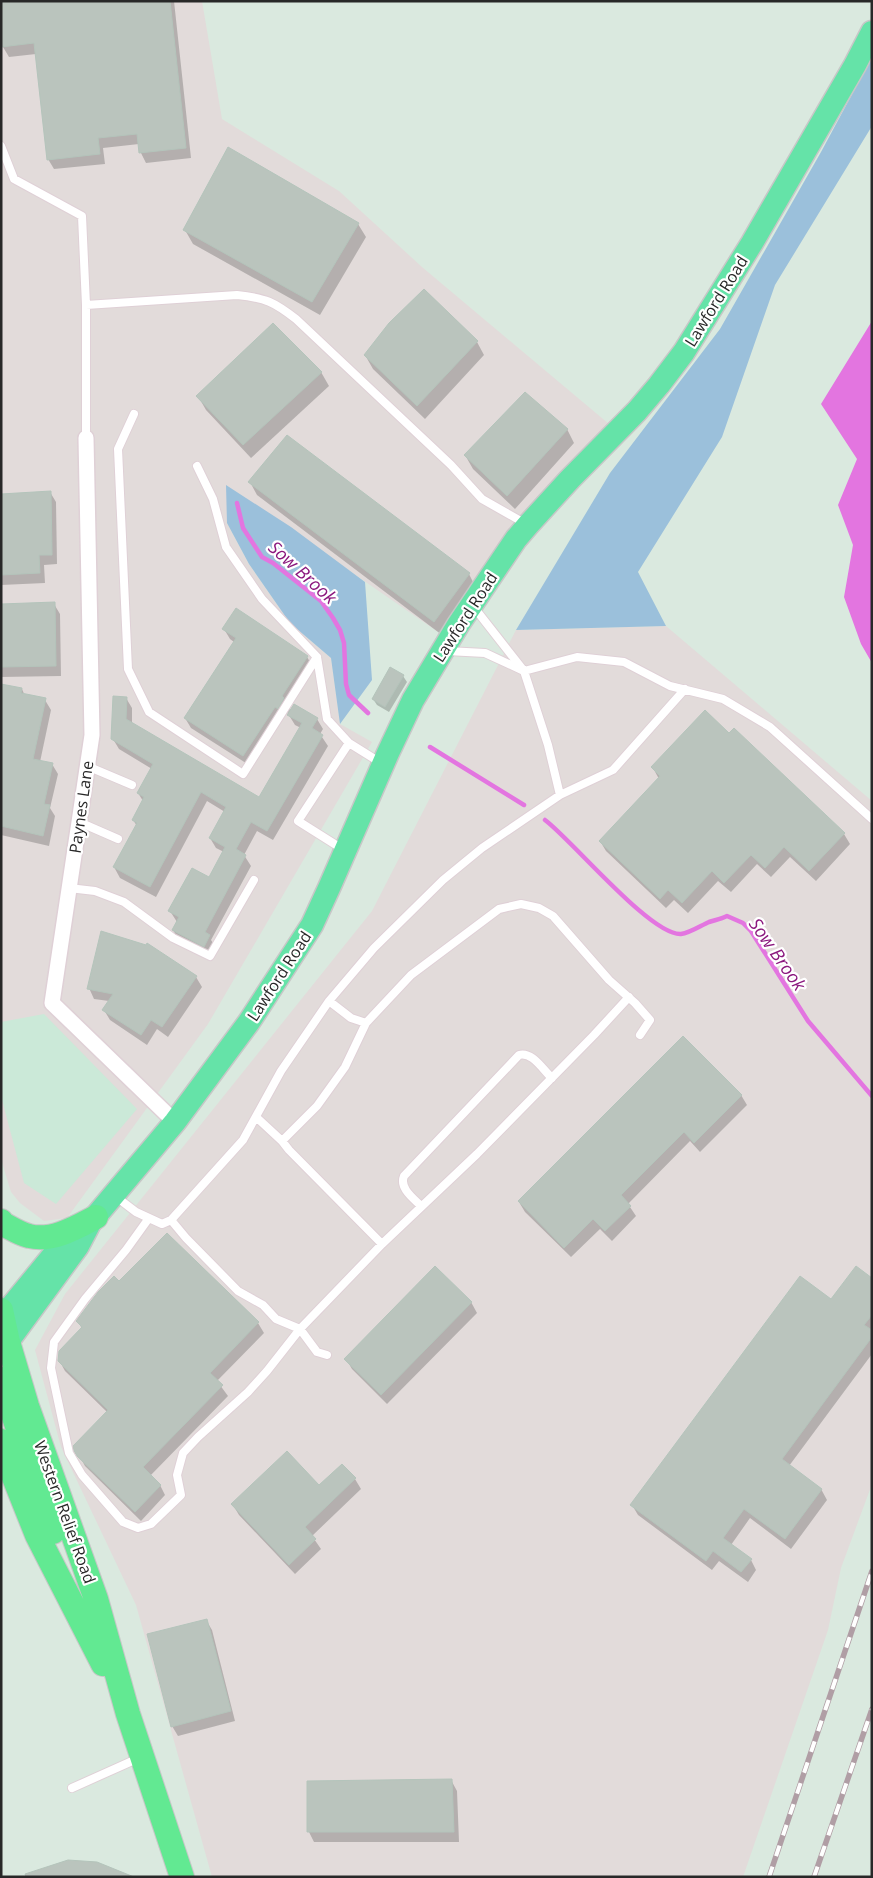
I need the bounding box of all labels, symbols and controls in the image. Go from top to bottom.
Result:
street label: Lawford Road [679,251,753,351]
water label: Sow Brook [264,535,343,610]
street label: Lawford Road [428,568,502,666]
street label: Paynes Lane [64,759,98,855]
water label: Sow Brook [744,913,813,996]
street label: Lawford Road [242,927,316,1025]
street label: Western Relief Road [29,1438,101,1586]

